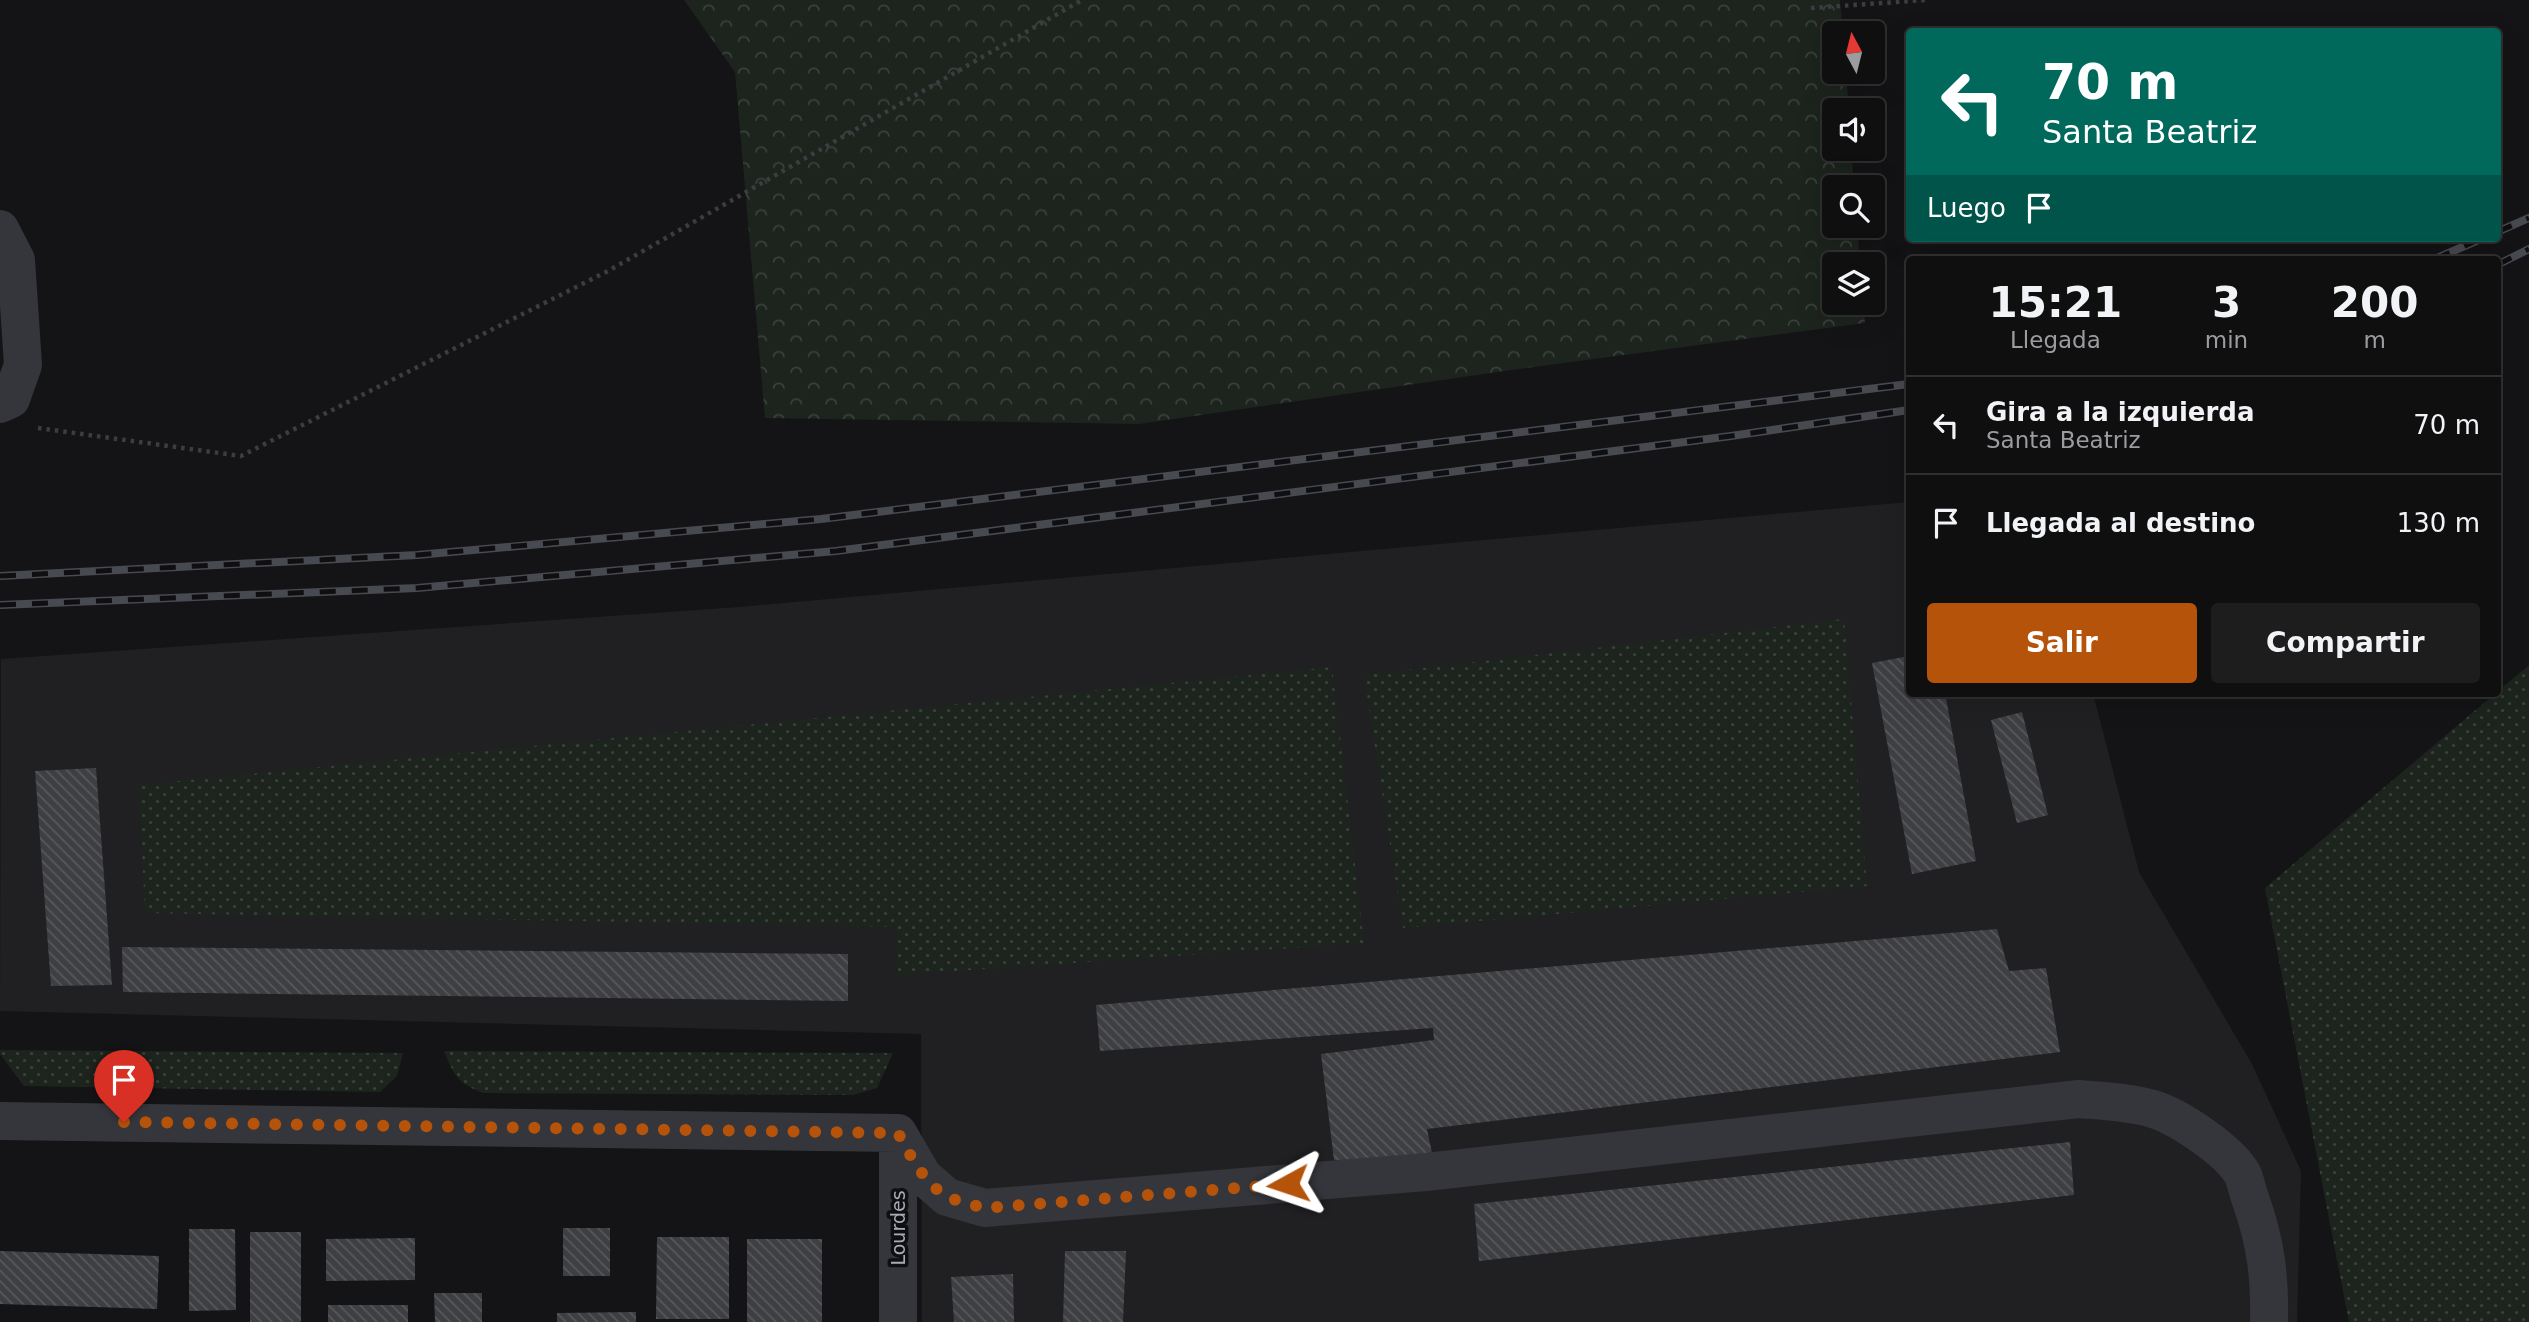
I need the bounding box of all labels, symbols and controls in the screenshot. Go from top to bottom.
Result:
north arrow [1822,21,1885,84]
map controls [1822,21,1885,315]
text: 70 m [2042,54,2178,111]
icon: left [1927,56,2018,147]
button: sound [1822,98,1885,161]
text: Santa Beatriz [2042,113,2257,151]
button: search [1822,175,1885,238]
icon: arrive [2020,189,2058,227]
text: Luego [1927,193,2006,223]
button: layers [1822,252,1885,315]
text: 15:21 [1989,278,2122,327]
text: 3 [2212,278,2241,327]
text: 200 [2331,278,2418,327]
text: Llegada [2010,327,2101,353]
text: min [2205,327,2248,353]
text: m [2363,327,2386,353]
text: Gira a la izquierda [1986,397,2254,427]
icon: left [1927,406,1965,444]
text: 70 m [2413,410,2480,440]
text: Santa Beatriz [1986,427,2141,453]
icon: arrive [1927,504,1965,542]
text: Llegada al destino [1986,508,2255,538]
text: 130 m [2397,508,2480,538]
button: Salir [1927,603,2197,683]
button: Compartir [2211,603,2480,683]
pin [94,1050,154,1122]
icon: arrive [105,1061,143,1099]
position arrow [1251,1147,1325,1221]
street label: Lourdes [887,1190,909,1266]

